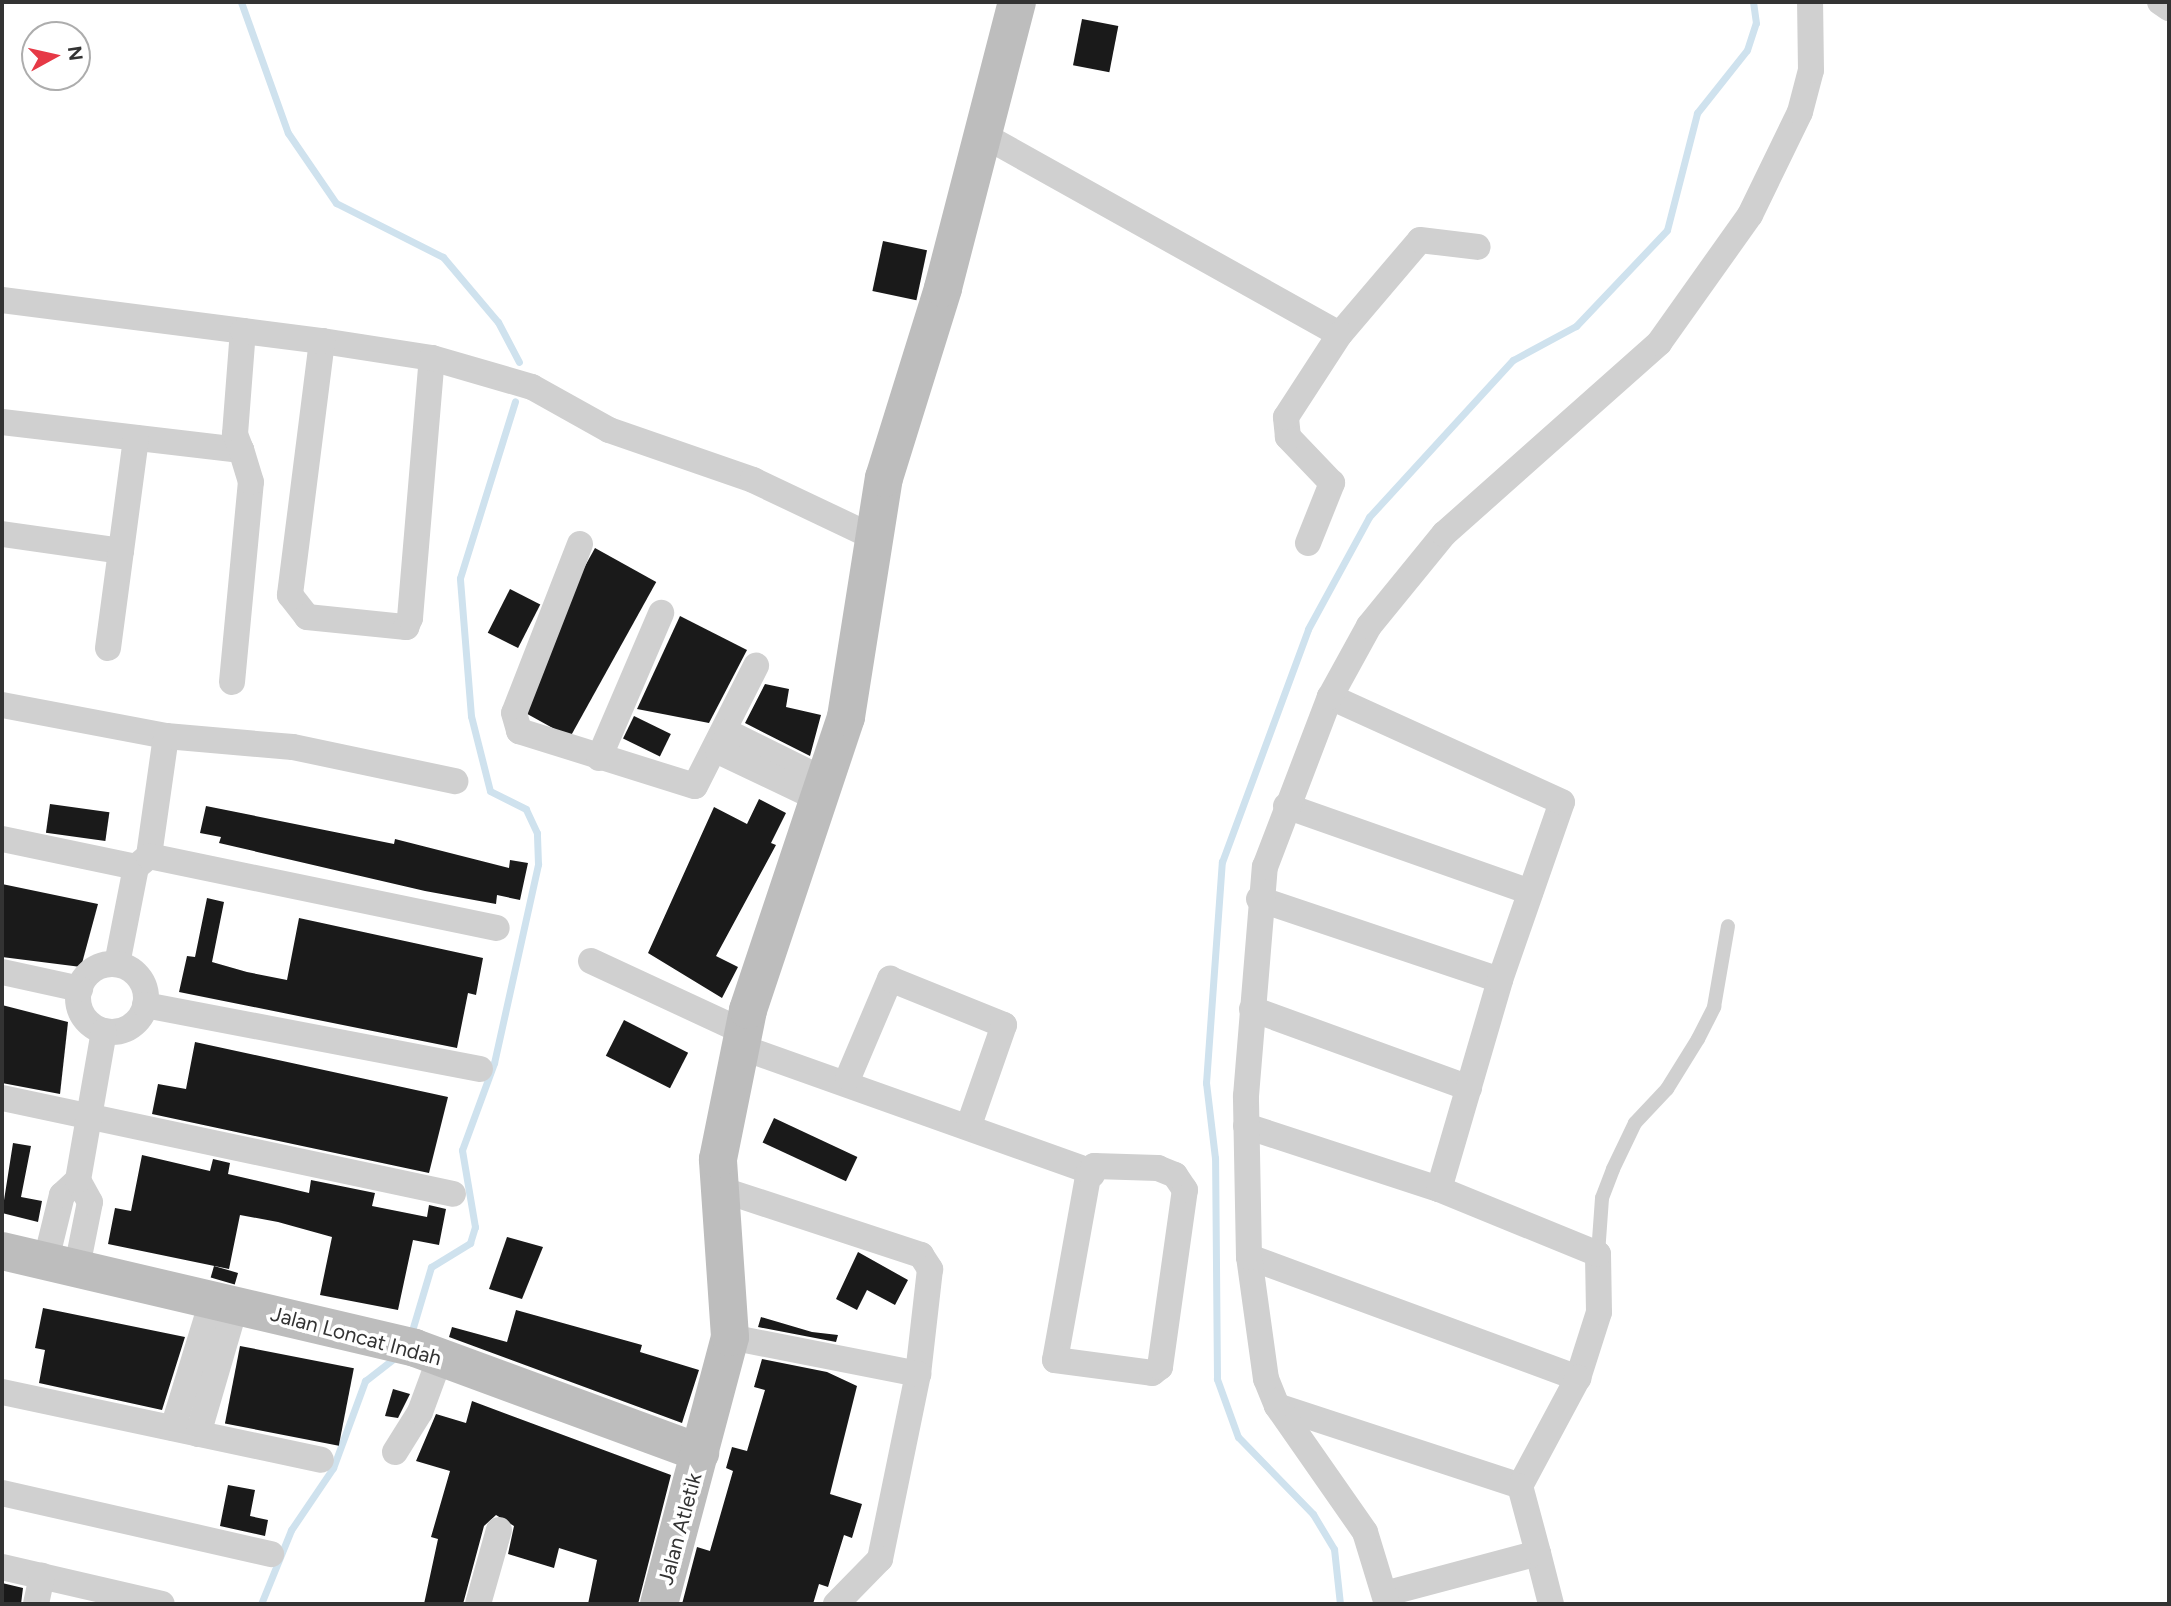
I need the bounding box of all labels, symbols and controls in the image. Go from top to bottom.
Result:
north arrow [21,21,91,91]
text: N [63,44,88,62]
street label: Jalan Loncat Indah [268,1301,444,1371]
street label: Jalan Atletik [653,1470,707,1588]

